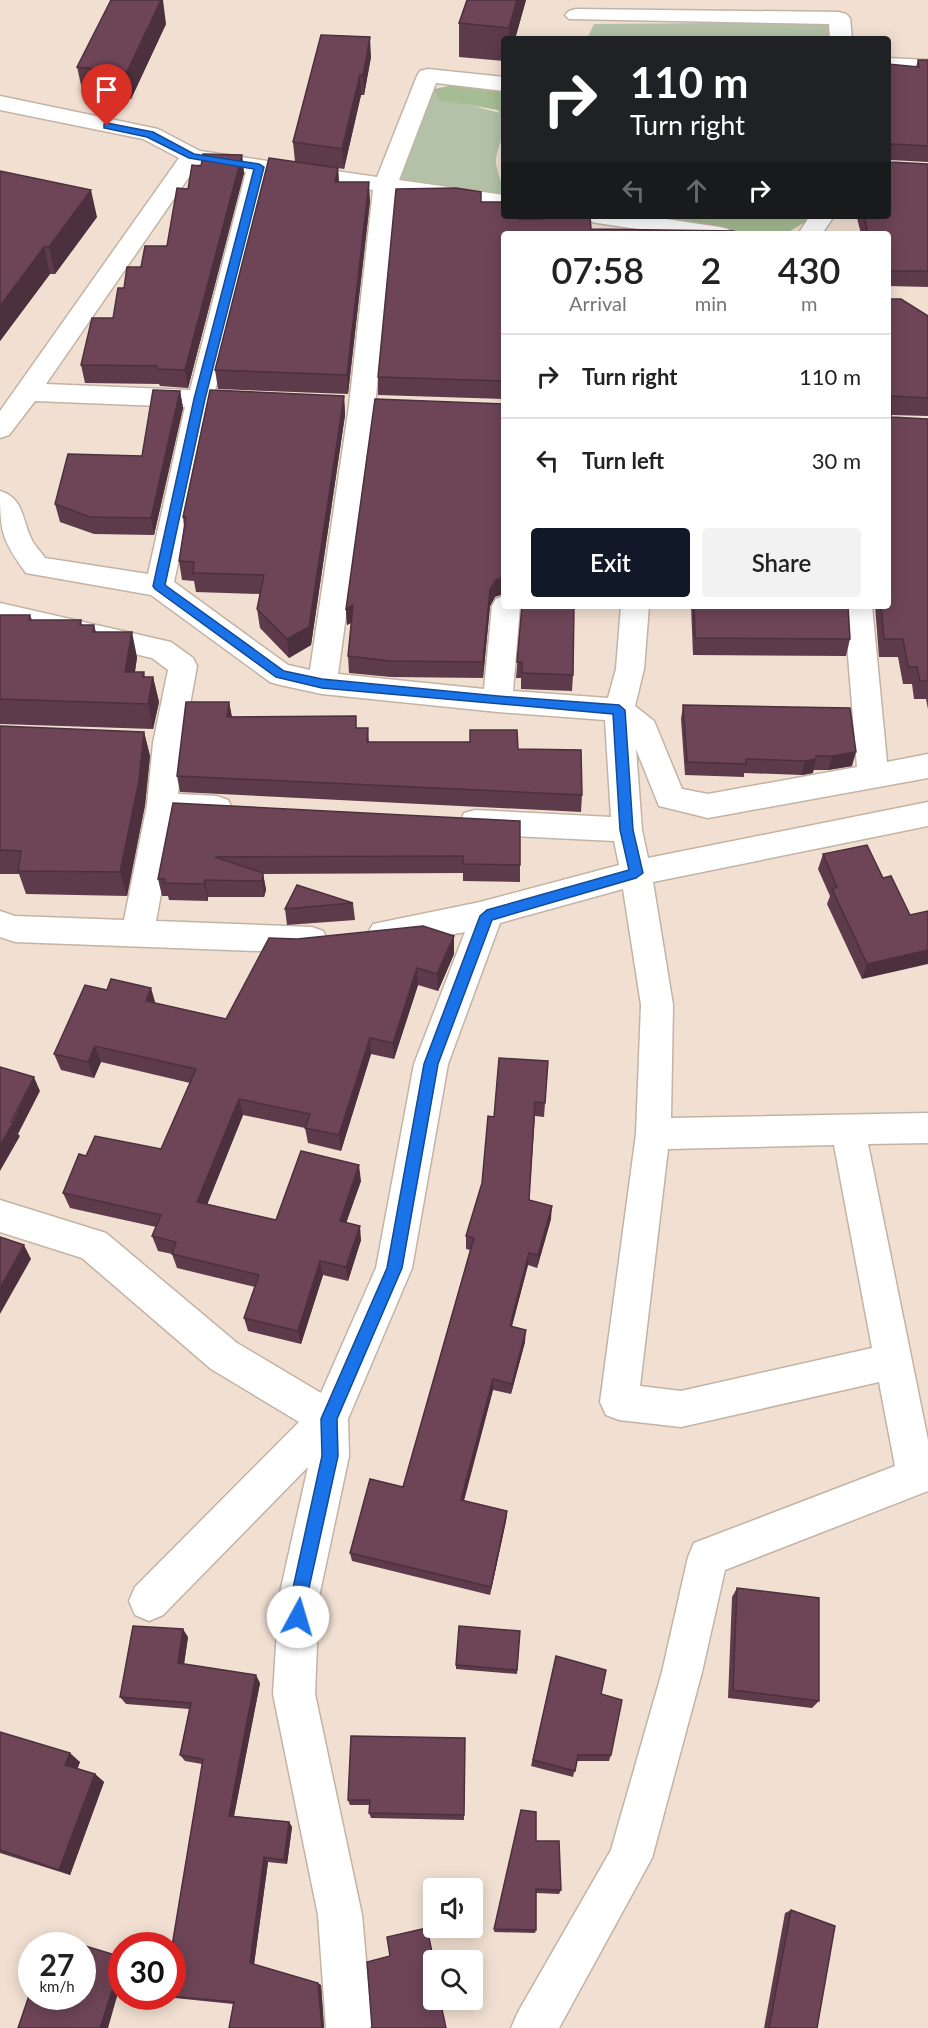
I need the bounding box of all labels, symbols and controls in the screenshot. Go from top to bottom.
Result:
text: 110 m [630,57,748,107]
icon: right [531,60,609,138]
pin [81,64,132,126]
icon: arrive [90,73,123,106]
text: Turn right [630,108,745,141]
icon: left [617,174,650,207]
icon: ahead [680,174,713,207]
icon: right [743,174,776,207]
text: 07:58 [552,248,644,292]
text: 2 [701,248,721,292]
text: 430 [778,248,840,292]
text: Arrival [569,291,627,315]
text: min [695,291,727,315]
text: m [801,291,817,315]
icon: right [531,360,564,393]
text: Turn right [582,363,677,390]
text: 110 m [799,363,861,390]
icon: left [531,444,564,477]
text: Turn left [582,447,664,474]
text: 30 m [812,447,861,474]
button: Exit [531,528,690,597]
button: Share [702,528,861,597]
position arrow [266,1585,330,1649]
map controls [423,1878,483,2010]
button: sound [423,1878,483,1938]
speed limit sign: 30 [108,1932,186,2010]
text: 27 [40,1946,74,1982]
button: search [423,1950,483,2010]
text: km/h [39,1977,75,1995]

